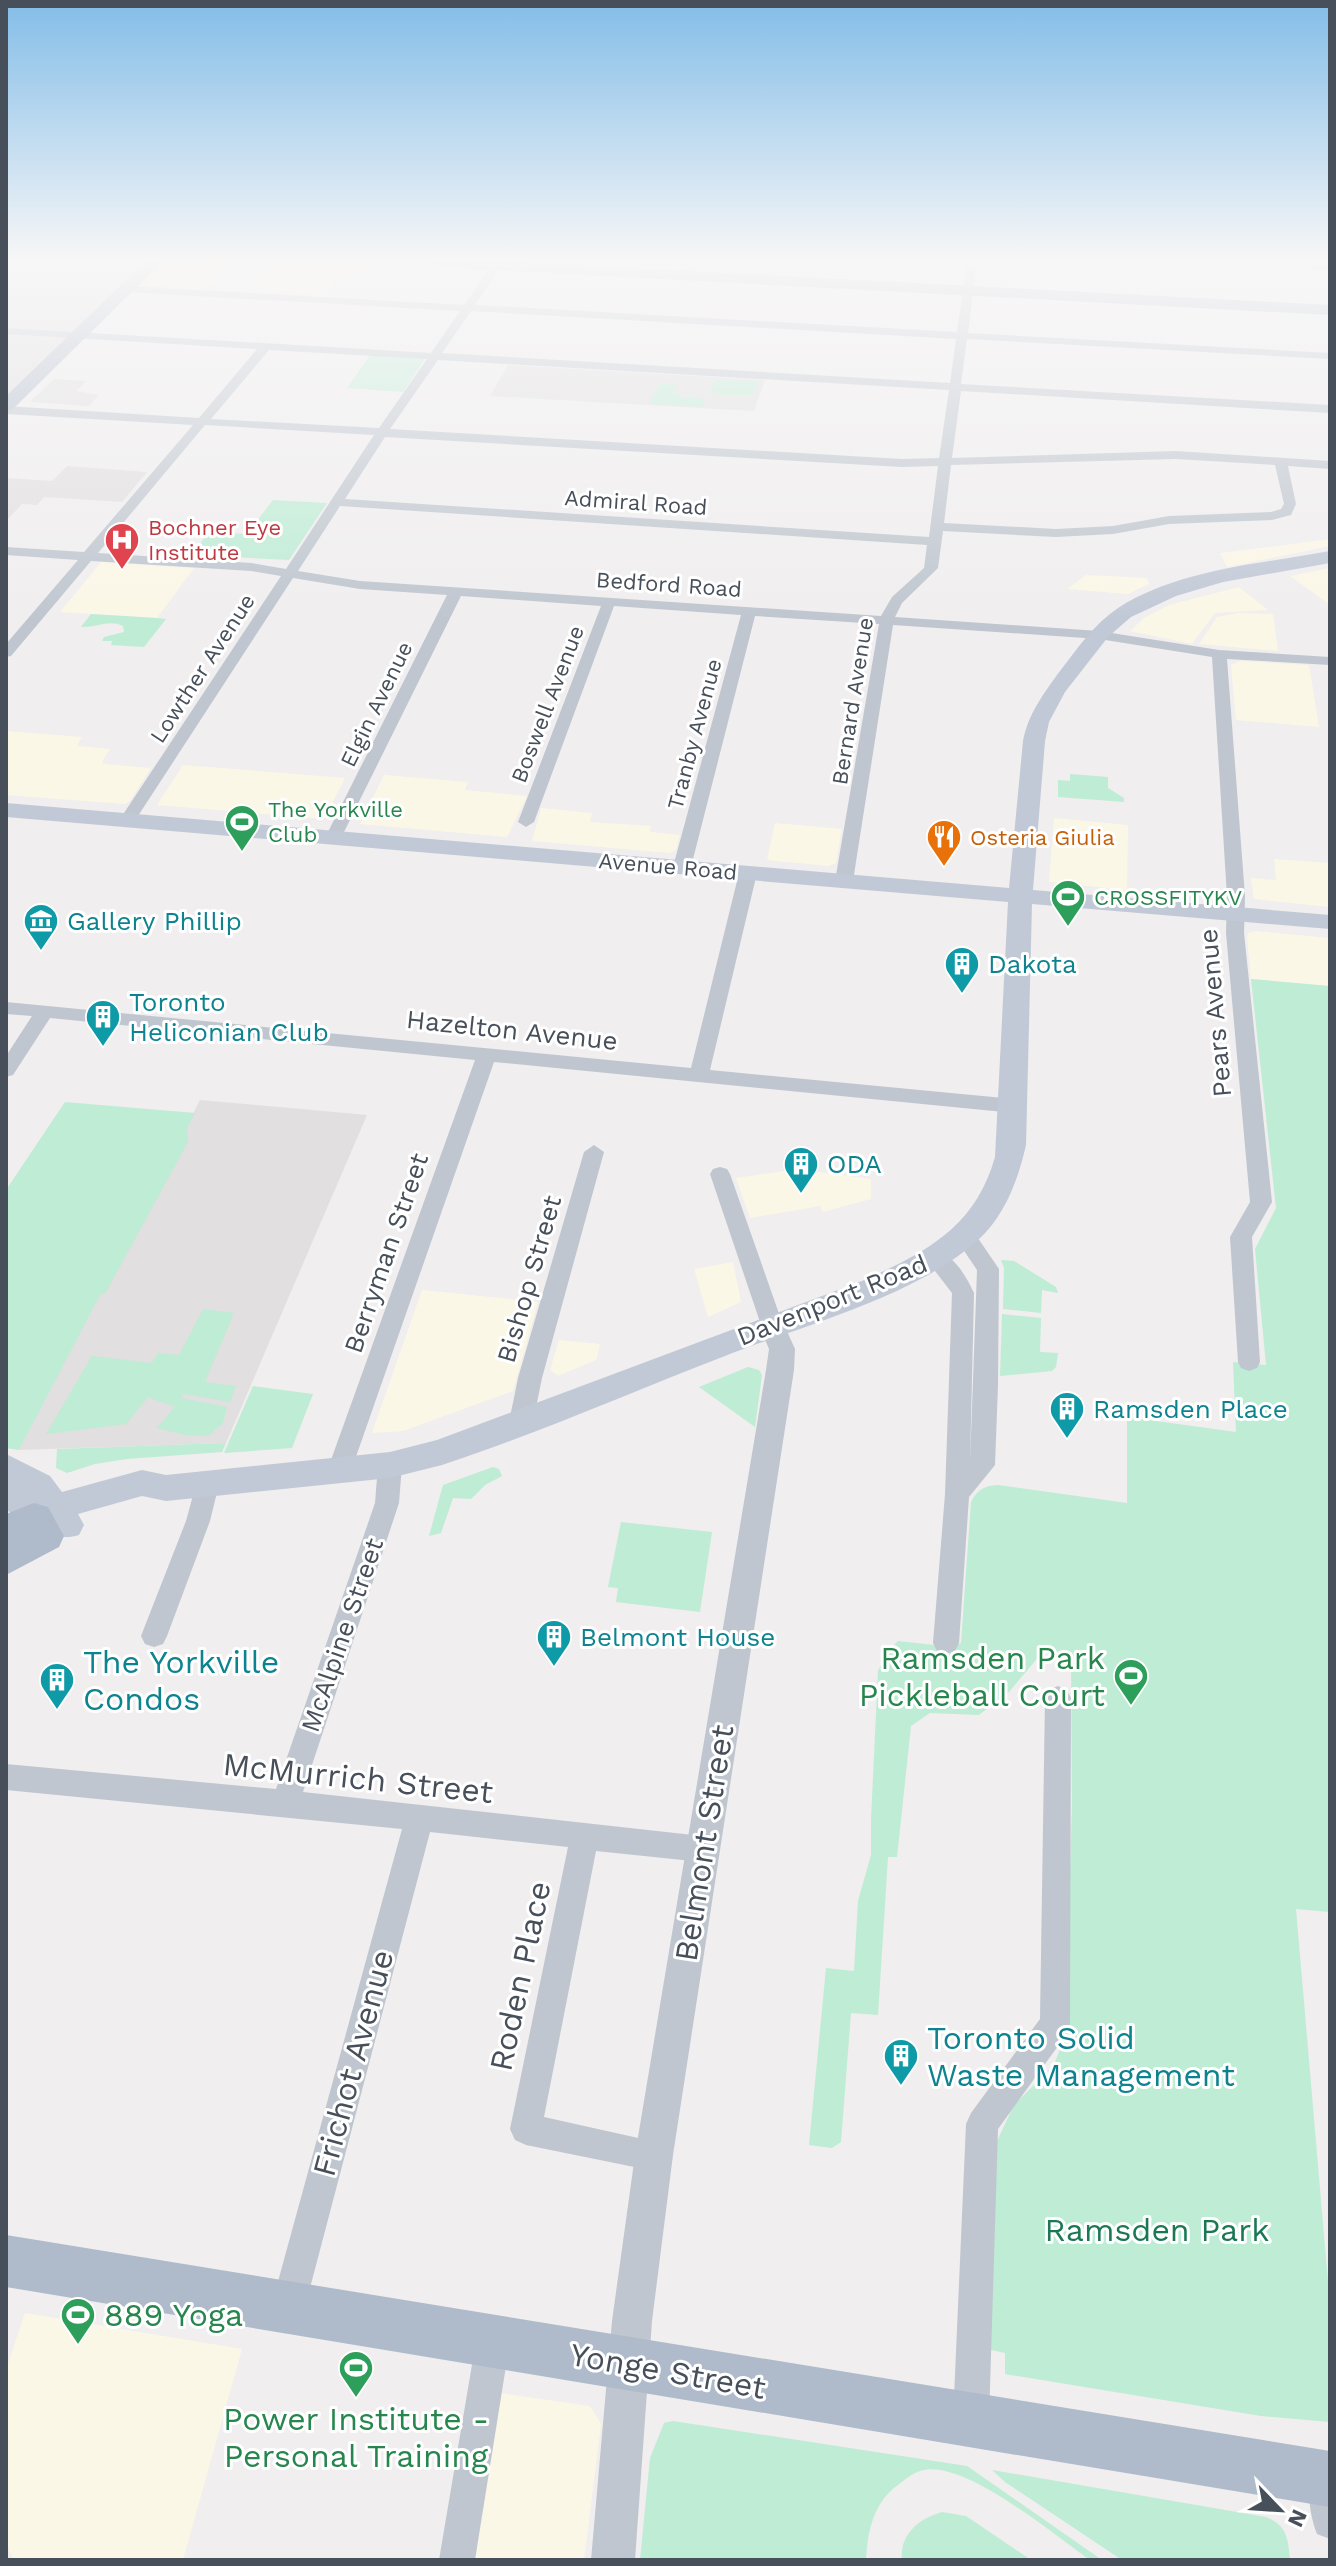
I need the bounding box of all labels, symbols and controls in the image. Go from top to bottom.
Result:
street label: Admiral Road [564,485,708,520]
place label: Bochner Eye Institute [148,515,281,565]
hospital icon: Bochner Eye Institute [103,521,141,571]
street label: Bedford Road [595,567,743,602]
street label: Lowther Avenue [145,589,260,747]
street label: Bernard Avenue [827,616,878,786]
street label: Boswell Avenue [506,622,589,786]
street label: Elgin Avenue [335,637,418,771]
street label: Tranby Avenue [662,656,727,812]
place label: The Yorkville Club [268,797,403,847]
sports icon: The Yorkville Club [223,803,261,853]
restaurant icon: Osteria Giulia [925,818,963,868]
place label: Osteria Giulia [970,825,1115,850]
street label: Avenue Road [598,848,738,885]
sports icon: CROSSFITYKV [1049,878,1087,928]
place label: CROSSFITYKV [1094,885,1242,910]
museum icon: Gallery Phillip [22,902,60,952]
place label: Gallery Phillip [67,906,242,936]
street label: Pears Avenue [1193,928,1237,1098]
building icon: Dakota [943,945,981,995]
place label: Dakota [988,949,1077,979]
place label: Toronto Heliconian Club [129,987,329,1047]
building icon: Toronto Heliconian Club [84,998,122,1048]
street label: Hazelton Avenue [405,1004,619,1056]
building icon: ODA [782,1145,820,1195]
street label: Berryman Street [338,1149,434,1357]
place label: ODA [827,1149,882,1179]
street label: Bishop Street [491,1192,567,1366]
street label: Davenport Road [732,1248,932,1352]
building icon: Ramsden Place [1048,1390,1086,1440]
place label: Ramsden Place [1093,1394,1288,1424]
street label: McAlpine Street [295,1534,389,1736]
building icon: Belmont House [535,1618,573,1668]
place label: Belmont House [580,1622,775,1652]
place label: Ramsden Park Pickleball Court [859,1639,1105,1714]
place label: The Yorkville Condos [83,1643,279,1718]
sports icon: Ramsden Park Pickleball Court [1112,1657,1150,1707]
building icon: The Yorkville Condos [38,1661,76,1711]
street label: Belmont Street [667,1722,741,1964]
street label: McMurrich Street [221,1745,495,1811]
street label: Roden Place [481,1878,559,2074]
street label: Frichot Avenue [305,1946,401,2180]
place label: Toronto Solid Waste Management [927,2019,1235,2094]
building icon: Toronto Solid Waste Management [882,2037,920,2087]
park label: Ramsden Park [1045,2211,1269,2249]
sports icon: 889 Yoga [59,2296,97,2346]
place label: 889 Yoga [104,2296,243,2334]
street label: Yonge Street [567,2335,769,2407]
sports icon: Power Institute - Personal Training [337,2349,375,2399]
place label: Power Institute - Personal Training [223,2400,489,2475]
north arrow [1240,2470,1320,2550]
text: N [1283,2506,1312,2531]

